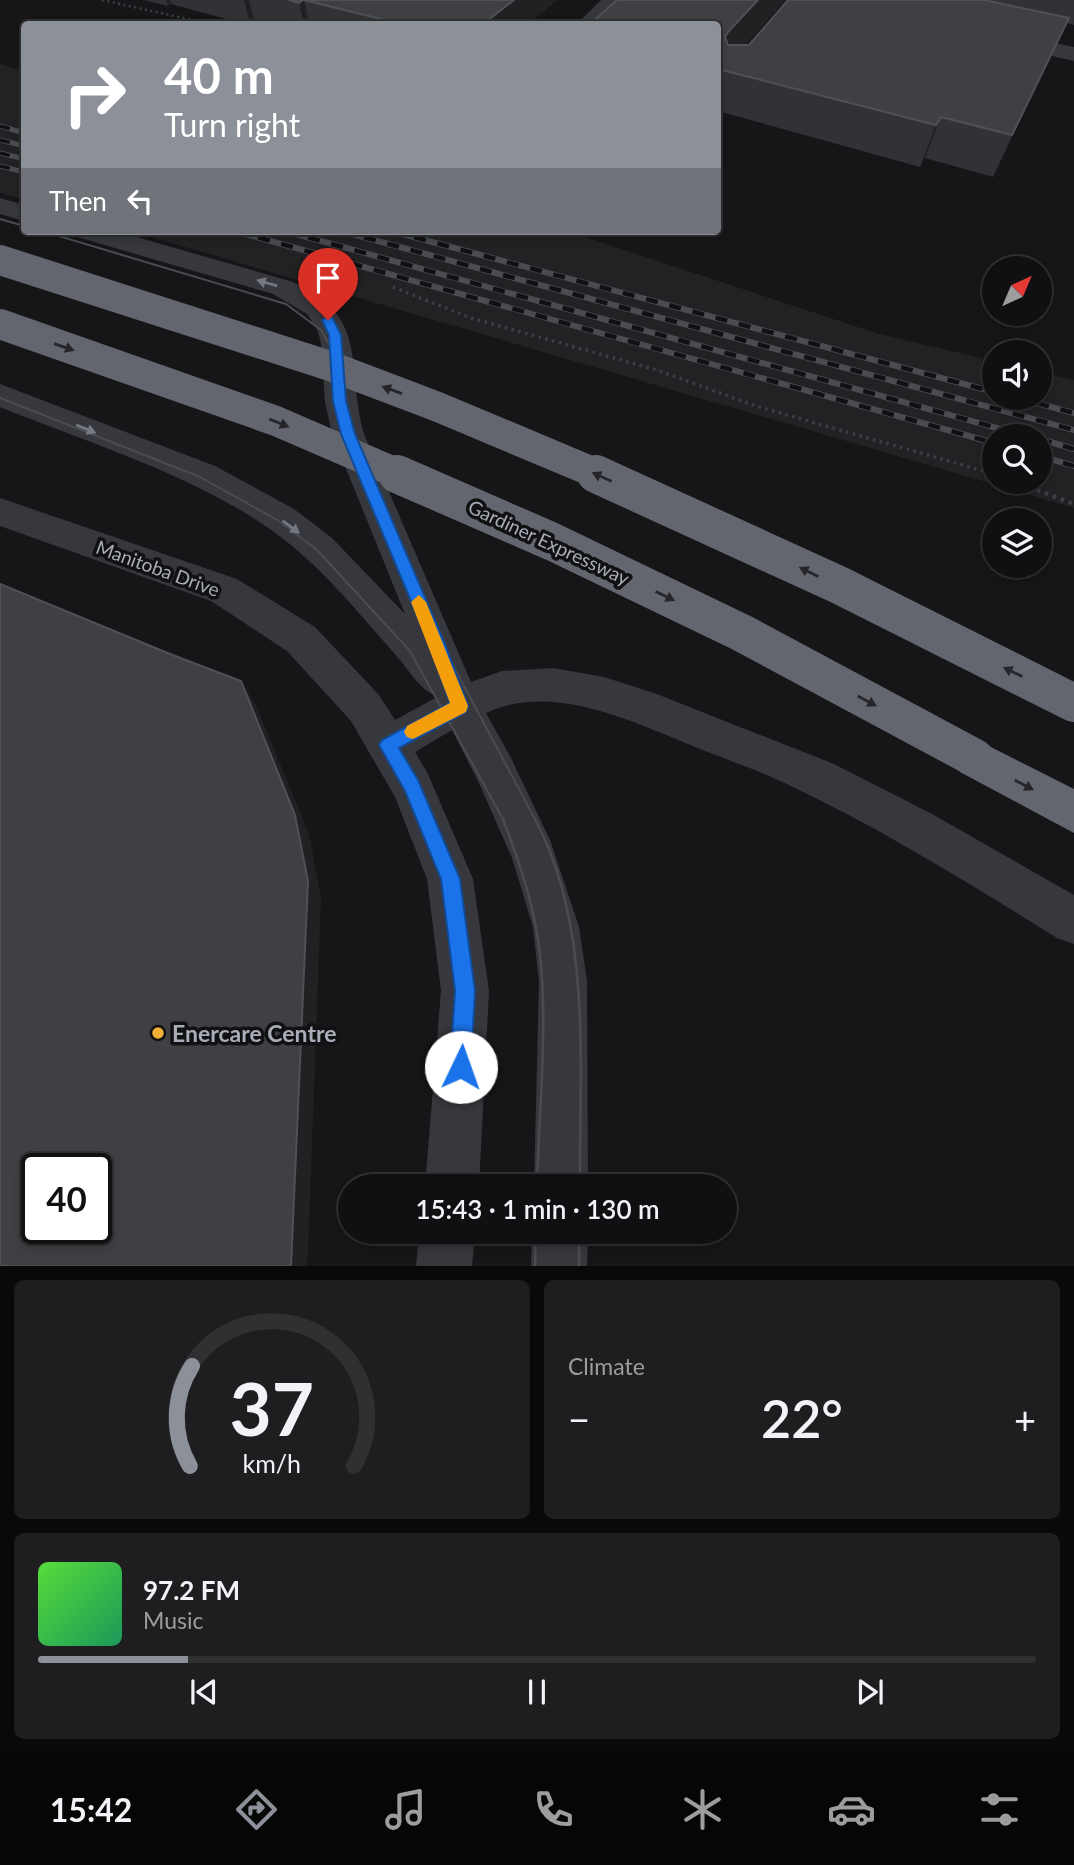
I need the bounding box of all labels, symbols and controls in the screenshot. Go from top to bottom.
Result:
text: 40 m [164,46,274,104]
icon: right [49,49,140,140]
text: Turn right [164,105,300,144]
icon: left [121,182,159,220]
text: Then [49,185,107,217]
pin [298,248,358,320]
north arrow [982,256,1052,326]
map controls [982,256,1052,578]
icon: arrive [309,259,347,297]
one-way arrow [256,278,277,288]
button: sound [982,340,1052,410]
one-way arrow [54,342,75,353]
one-way arrow [382,384,403,395]
one-way arrow [268,418,289,429]
one-way arrow [76,424,97,435]
button: search [982,424,1052,494]
one-way arrow [592,471,613,482]
street label: Gardiner Expressway [465,495,633,589]
button: layers [982,508,1052,578]
one-way arrow [282,519,300,533]
street label: Manitoba Drive [93,535,223,601]
one-way arrow [799,566,819,577]
one-way arrow [655,591,675,602]
one-way arrow [1003,666,1023,678]
one-way arrow [858,694,878,706]
one-way arrow [1015,779,1034,791]
place label: Enercare Centre [172,1019,337,1047]
marker: Enercare Centre [150,1025,166,1041]
position arrow [424,1030,498,1104]
speed limit sign: 40 [21,1153,112,1244]
text: 15:43 · 1 min · 130 m [415,1193,660,1225]
text: Climate [568,1352,645,1380]
text: 37 [230,1364,314,1452]
text: 22° [761,1387,843,1449]
text: − [568,1396,590,1442]
text: + [1014,1396,1036,1442]
text: km/h [243,1447,301,1477]
text: 97.2 FM [143,1574,240,1606]
text: Music [143,1606,203,1634]
icon: previous [185,1673,223,1711]
icon: pause [518,1673,556,1711]
icon: next [851,1673,889,1711]
icon: directions [232,1785,281,1834]
icon: music [381,1785,430,1834]
icon: phone [529,1785,578,1834]
icon: climate [678,1785,727,1834]
icon: car [827,1785,876,1834]
icon: filters [975,1785,1024,1834]
text: 15:42 [50,1790,132,1829]

